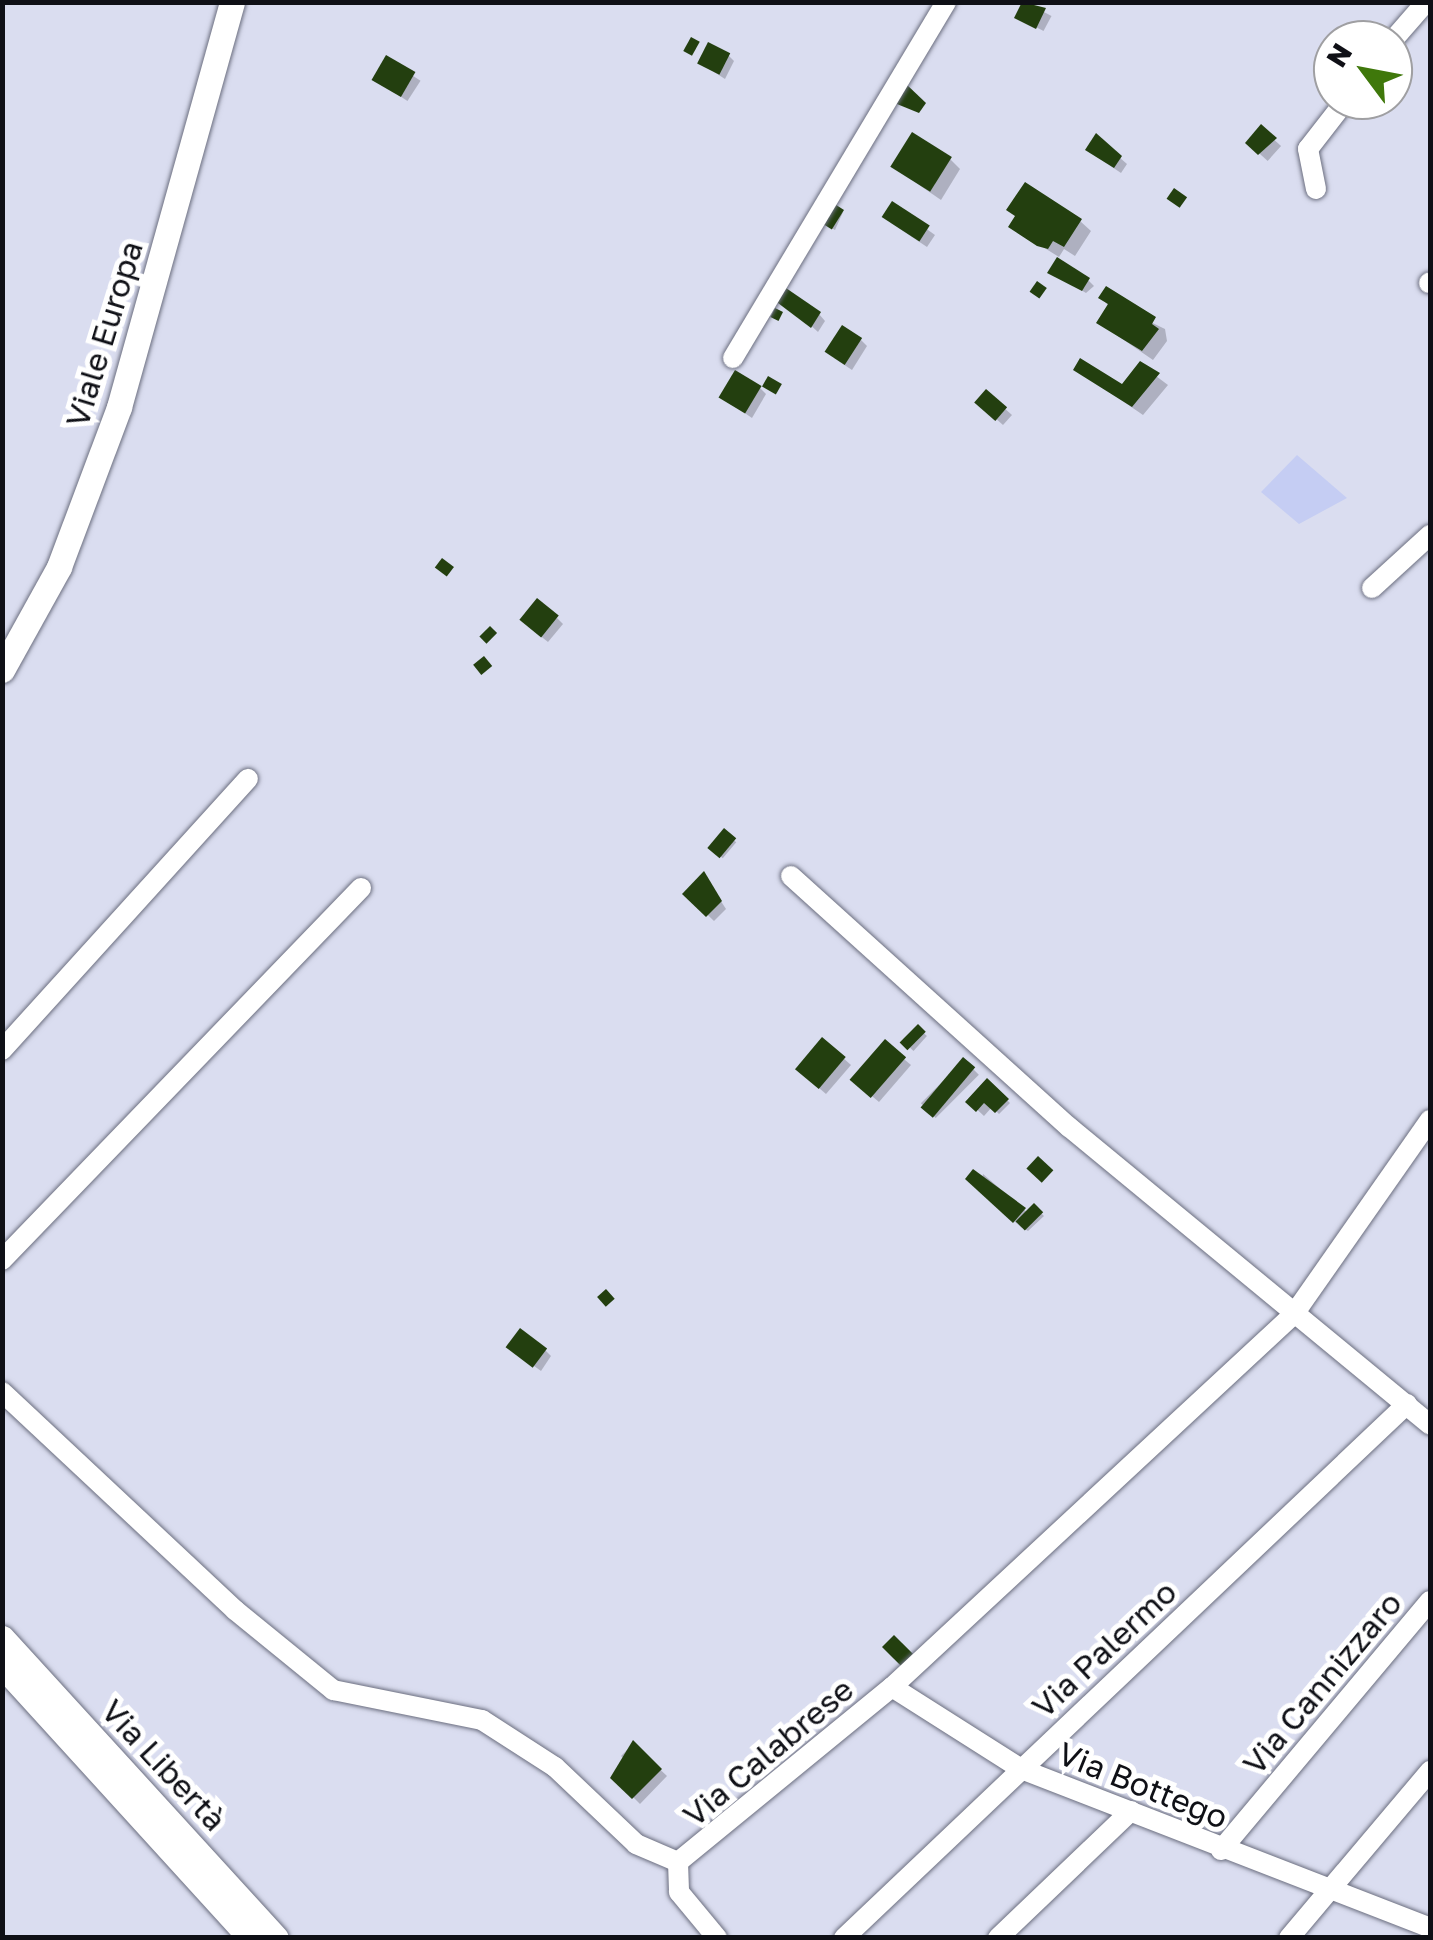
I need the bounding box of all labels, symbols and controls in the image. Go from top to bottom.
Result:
north arrow [1313,20,1413,120]
text: N [1319,37,1358,73]
street label: Viale Europa [57,236,151,432]
street label: Via Palermo [1024,1572,1184,1726]
street label: Via Cannizzaro [1235,1584,1409,1782]
street label: Via Calabrese [675,1670,861,1834]
street label: Via Libertà [94,1692,234,1838]
street label: Via Bottego [1053,1734,1233,1836]

